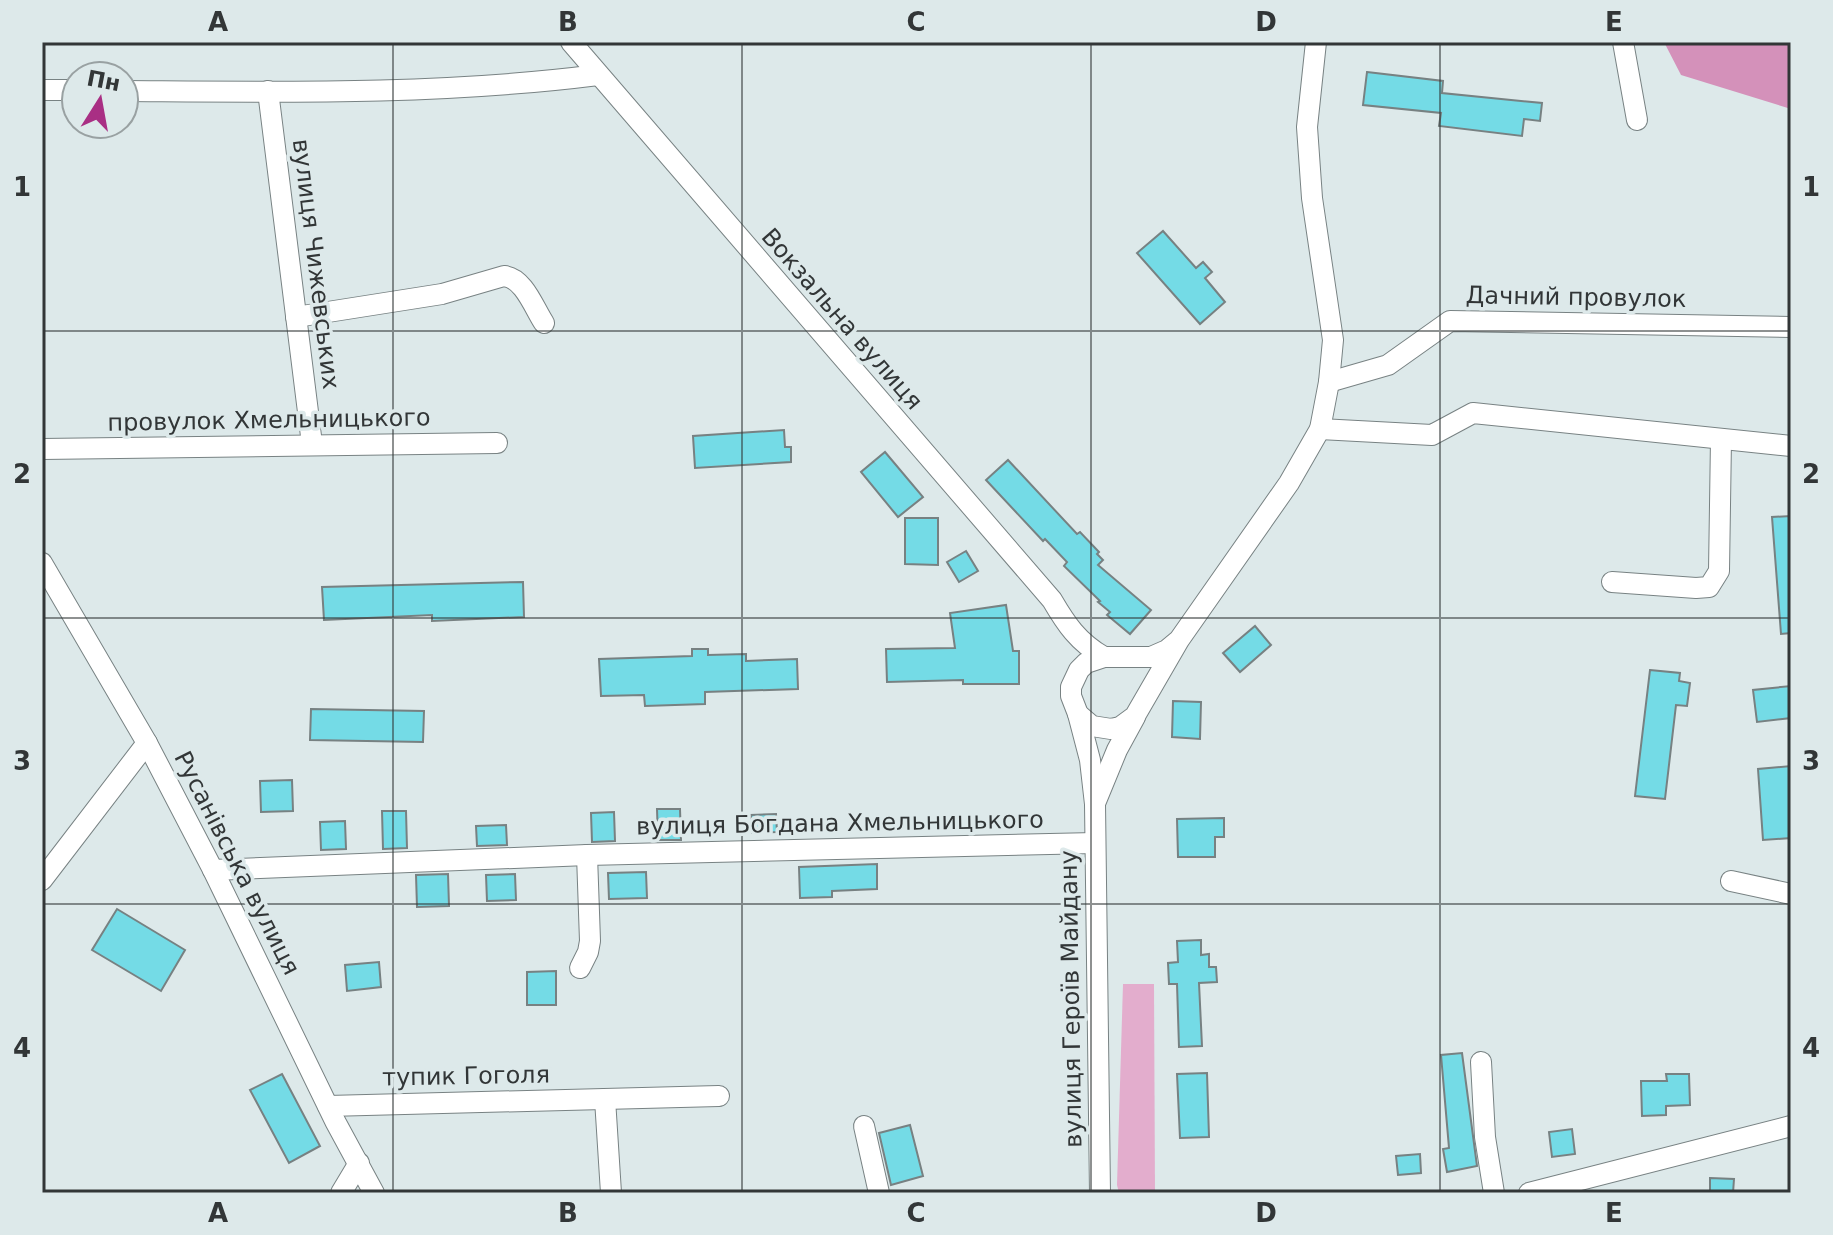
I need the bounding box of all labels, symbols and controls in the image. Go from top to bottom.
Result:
text: A [208,7,228,37]
text: B [558,7,578,37]
text: C [906,7,926,37]
text: D [1255,7,1277,37]
text: E [1605,7,1623,37]
north arrow [60,60,140,140]
text: Пн [85,65,123,96]
street label: вулиця Чижевських [287,137,345,391]
text: 1 [13,172,31,202]
text: 1 [1802,172,1820,202]
street label: Вокзальна вулиця [756,223,928,415]
street label: Дачний провулок [1465,281,1687,313]
street label: провулок Хмельницького [107,403,431,437]
text: 2 [13,459,31,489]
text: 2 [1802,459,1820,489]
text: 3 [13,746,31,776]
street label: Русанівська вулиця [168,746,306,980]
text: 3 [1802,746,1820,776]
street label: вулиця Богдана Хмельницького [636,805,1044,841]
street label: вулиця Героїв Майдану [1054,850,1088,1148]
text: 4 [13,1033,31,1063]
text: 4 [1802,1033,1820,1063]
street label: тупик Гоголя [382,1061,550,1091]
text: A [208,1198,228,1228]
text: B [558,1198,578,1228]
text: C [906,1198,926,1228]
text: D [1255,1198,1277,1228]
text: E [1605,1198,1623,1228]

